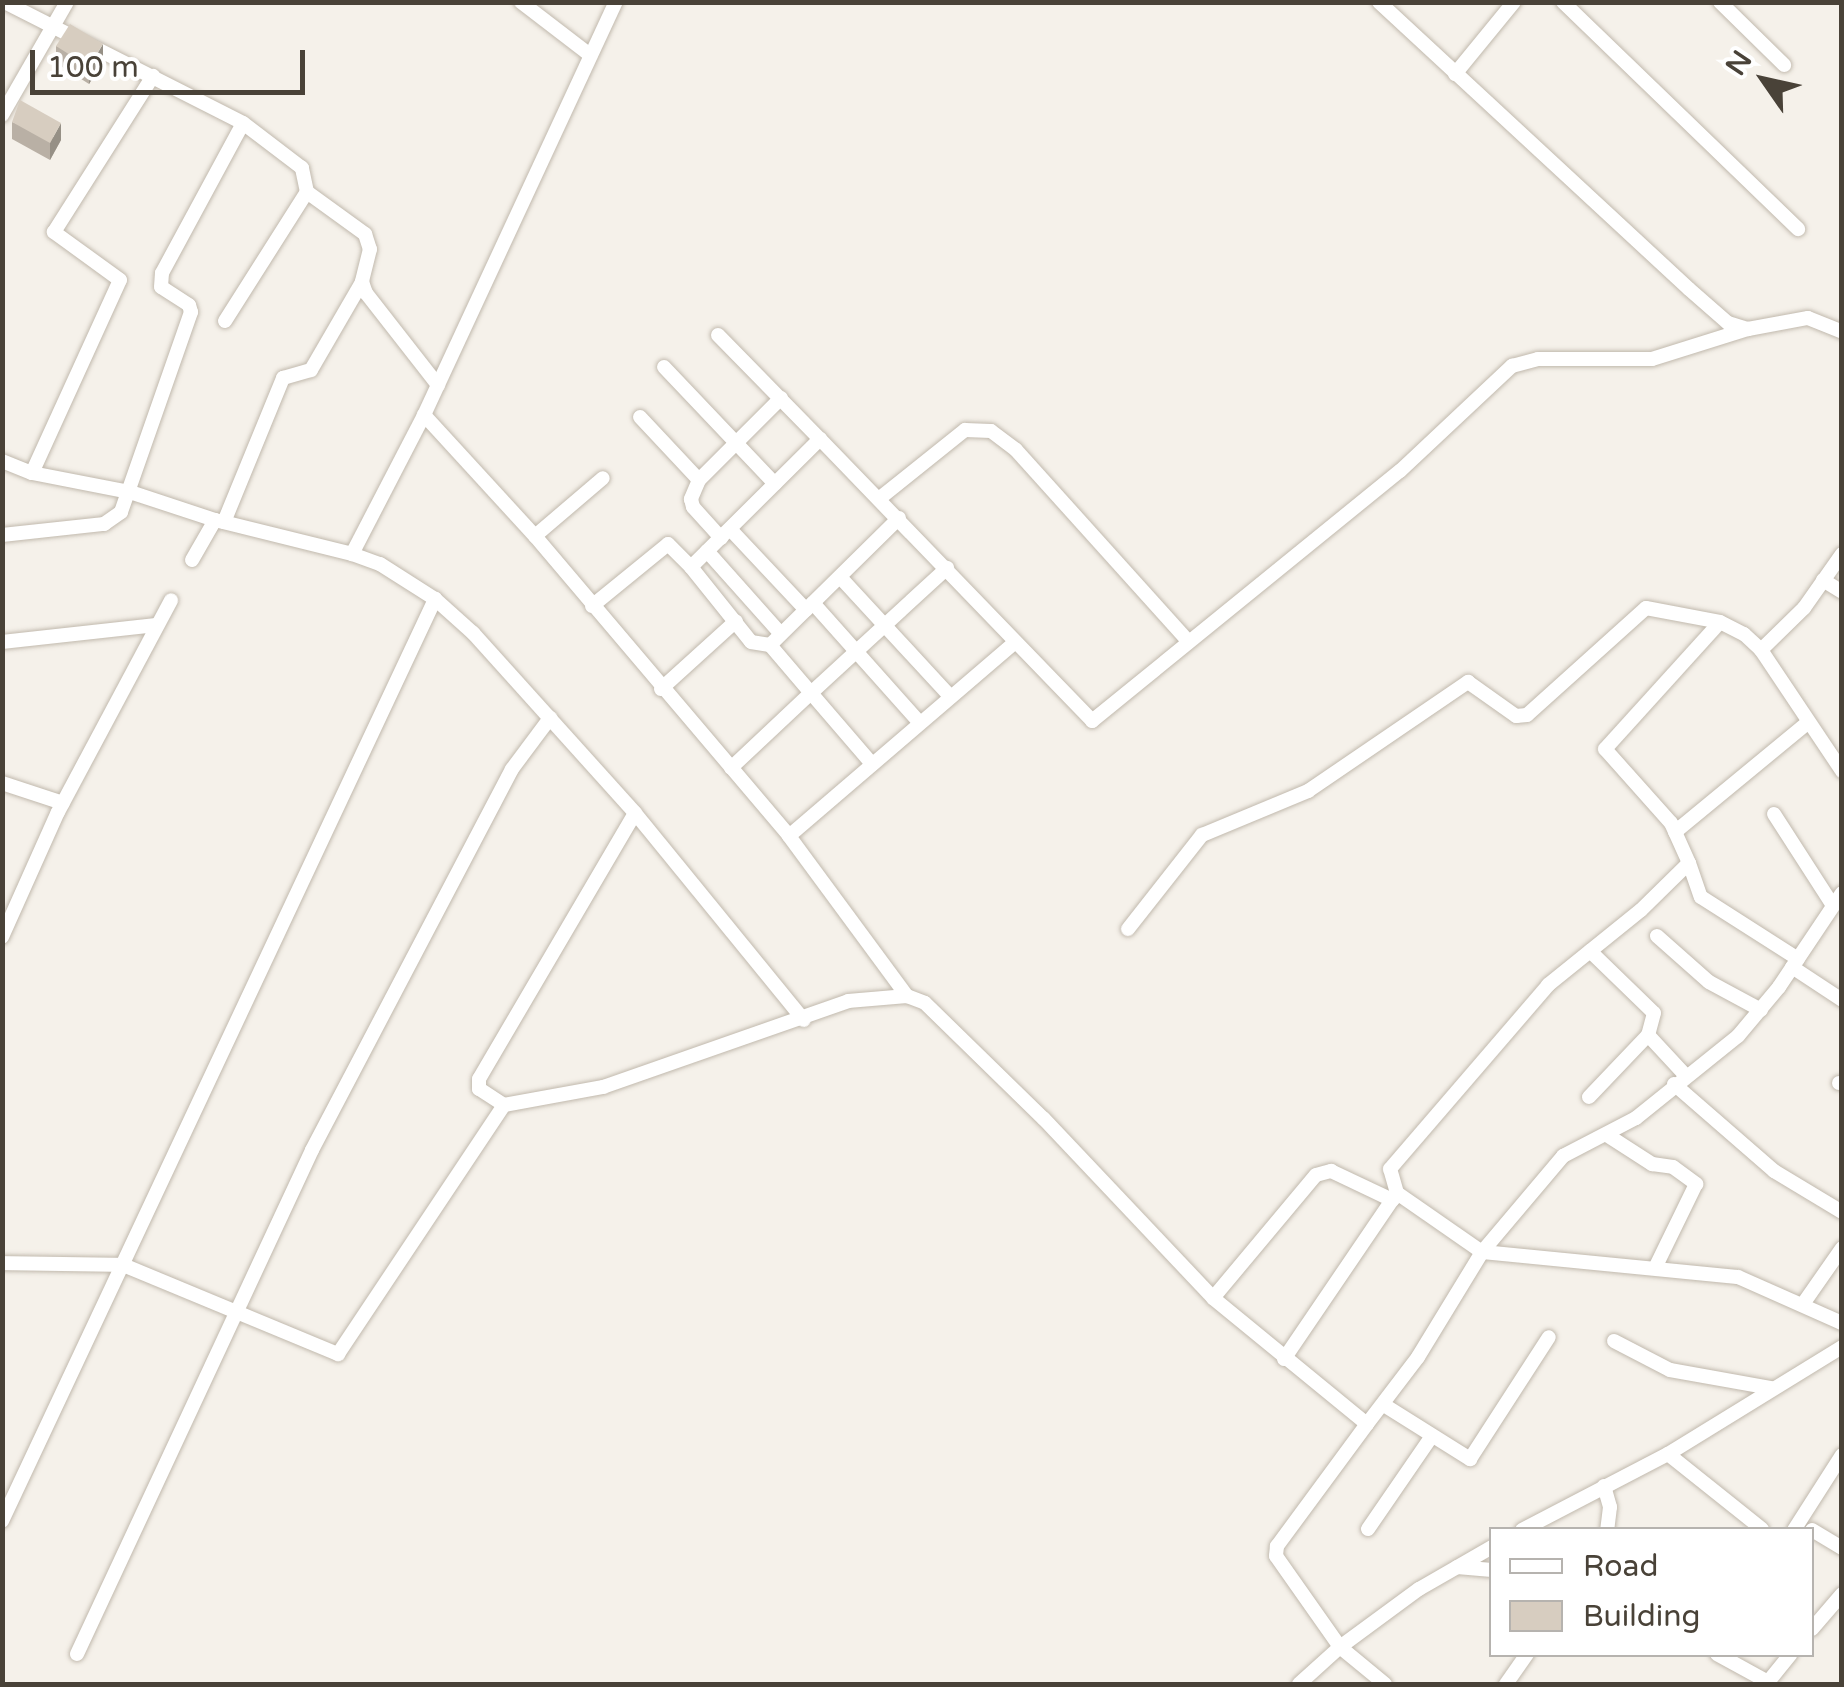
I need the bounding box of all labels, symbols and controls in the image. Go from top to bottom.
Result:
scale bar [35,30,310,92]
north arrow [1714,30,1814,130]
text: N [1719,44,1760,82]
text: 100 m [47,49,139,86]
legend [1489,1527,1814,1657]
text: Road [1583,1548,1658,1585]
text: Building [1583,1598,1700,1635]

